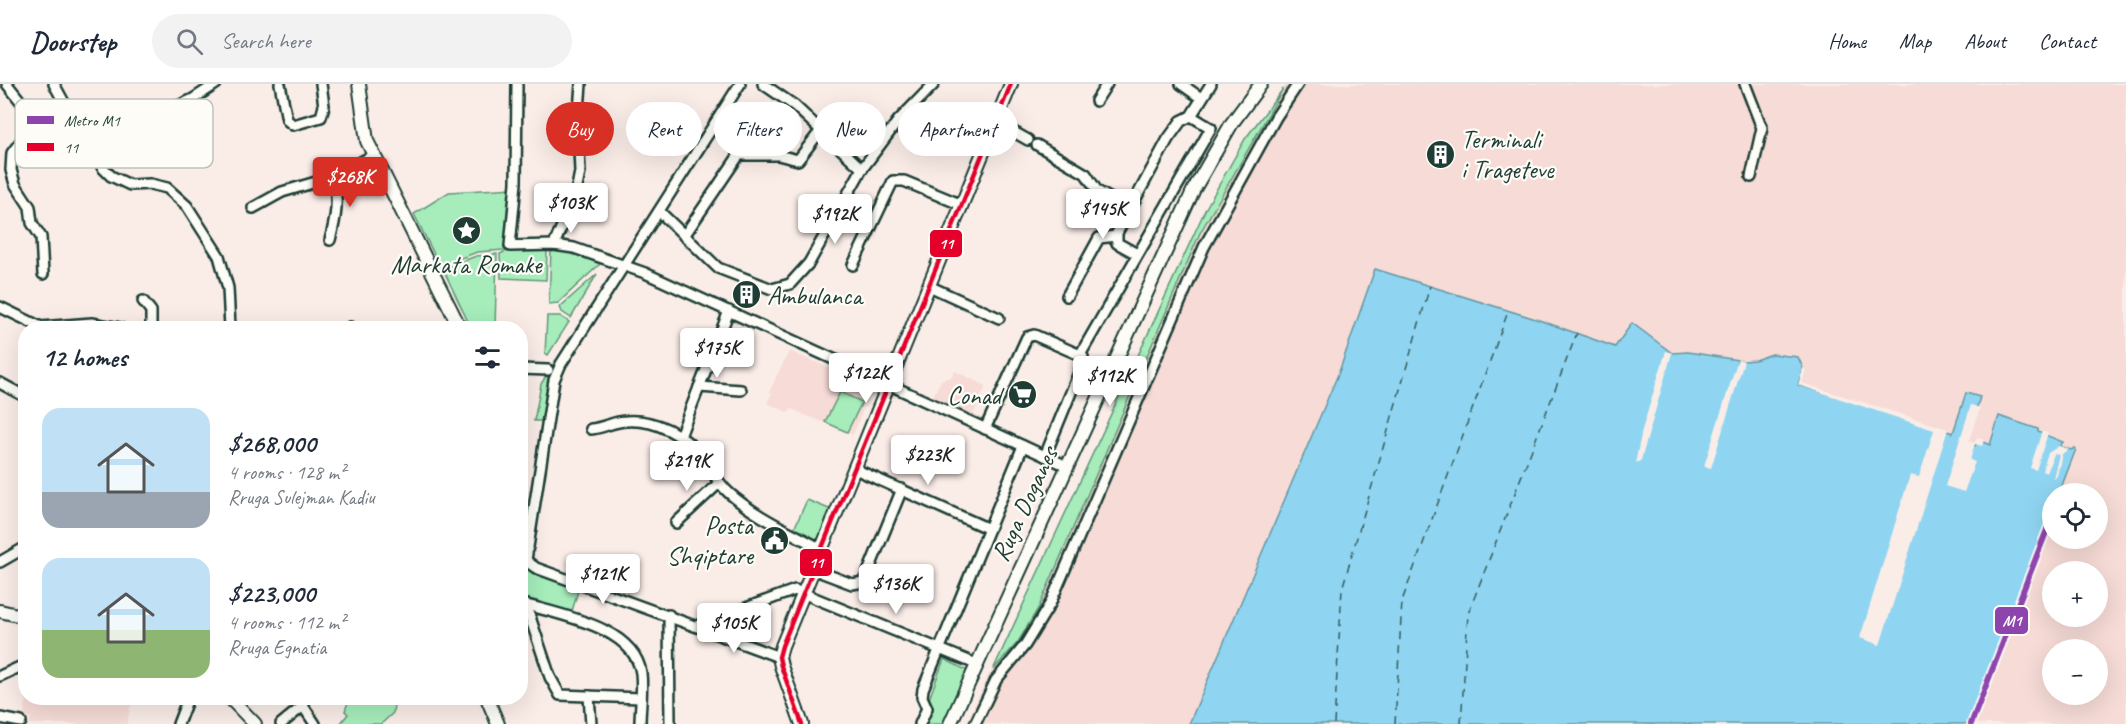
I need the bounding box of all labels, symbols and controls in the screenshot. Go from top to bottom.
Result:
search box [152,14,572,68]
text: Doorstep [30,24,116,59]
icon: search [173,25,206,58]
text: Search here [221,27,311,55]
text: Home [1828,28,1866,54]
text: Map [1899,28,1931,54]
text: About [1964,28,2006,54]
text: Contact [2039,28,2096,54]
legend [15,99,213,168]
chip: Buy [546,102,614,156]
chip: Rent [626,102,702,156]
chip: Filters [714,102,802,156]
chip: New [814,102,886,156]
chip: Apartment [898,102,1018,156]
text: Metro M1 [64,111,121,131]
place label: Terminali i Trageteve [1461,123,1555,186]
text: 11 [64,138,79,158]
building icon: Terminali i Trageteve [1424,138,1456,170]
pin: $268K [308,157,392,208]
text: $268K [327,164,373,189]
pin: $103K [529,183,613,234]
pin: $145K [1061,189,1145,240]
text: $103K [548,190,594,215]
pin: $192K [793,194,877,245]
text: $145K [1080,196,1126,221]
text: $192K [812,201,858,226]
place icon: Markata Romake [450,214,482,246]
line badge: 11 [929,229,963,258]
text: 11 [939,234,955,254]
place label: Markata Romake [391,248,543,281]
building icon: Ambulanca [730,279,762,311]
place label: Ambulanca [767,279,864,312]
pin: $175K [675,328,759,379]
text: $175K [694,335,740,360]
text: 12 homes [42,341,127,374]
icon: filters [471,341,504,374]
pin: $122K [824,353,908,404]
pin: $112K [1068,356,1152,407]
text: $122K [843,360,889,385]
text: $112K [1087,363,1133,388]
place label: Conad [947,379,1005,412]
supermarket icon: Conad [1006,379,1038,411]
text: $268,000 [228,427,316,460]
icon: home [90,432,162,504]
pin: $223K [886,435,970,486]
street label: Ruga Doganes [984,440,1066,567]
pin: $219K [645,441,729,492]
text: $223K [905,442,951,467]
text: $219K [664,448,710,473]
text: 4 rooms · 128 m² [228,460,345,485]
map controls [2042,483,2108,705]
button: locate [2042,483,2108,549]
text: Rruga Sulejman Kadiu [228,485,375,510]
place label: Posta Shqiptare [666,509,755,572]
public building icon: Posta Shqiptare [758,524,790,556]
line badge: 11 [799,548,833,577]
text: 11 [809,553,825,573]
pin: $121K [561,554,645,605]
text: $121K [580,561,626,586]
button: + [2042,561,2108,627]
pin: $136K [854,564,938,615]
text: $136K [873,571,919,596]
text: $223,000 [228,577,315,610]
icon: home [90,582,162,654]
pin: $105K [692,603,776,654]
line badge: M1 [1994,606,2029,635]
text: 4 rooms · 112 m² [228,610,345,635]
text: $105K [711,610,757,635]
text: M1 [2003,611,2023,631]
text: Rruga Egnatia [228,635,326,660]
button: − [2042,639,2108,705]

